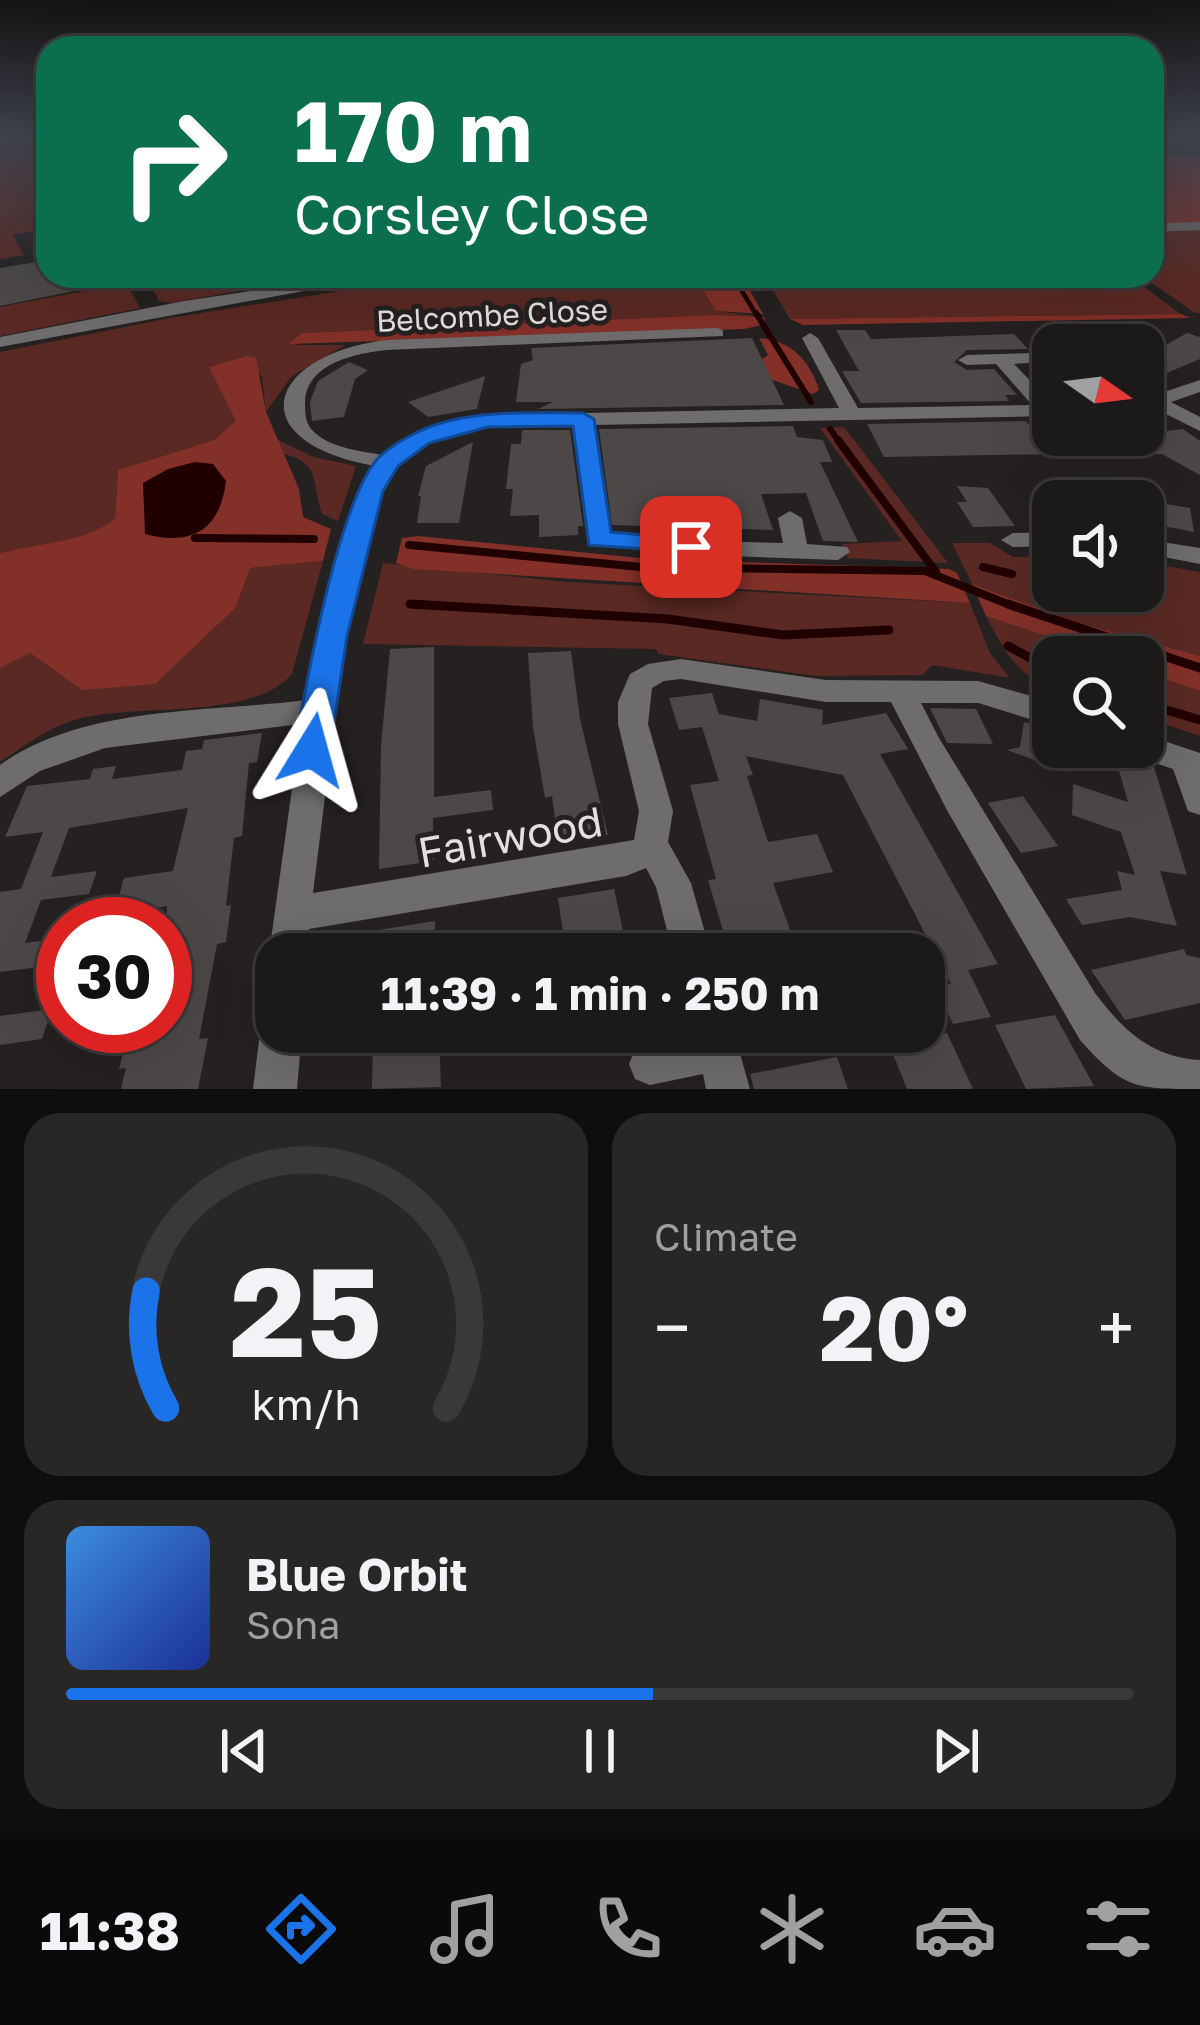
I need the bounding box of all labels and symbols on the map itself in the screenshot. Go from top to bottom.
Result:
street label: Belcombe Close [375,291,609,339]
north arrow [1032,324,1164,456]
pin [640,496,742,598]
position arrow [249,687,375,813]
street label: Fairwood [414,795,606,877]
speed limit sign: 30 [36,897,192,1053]

